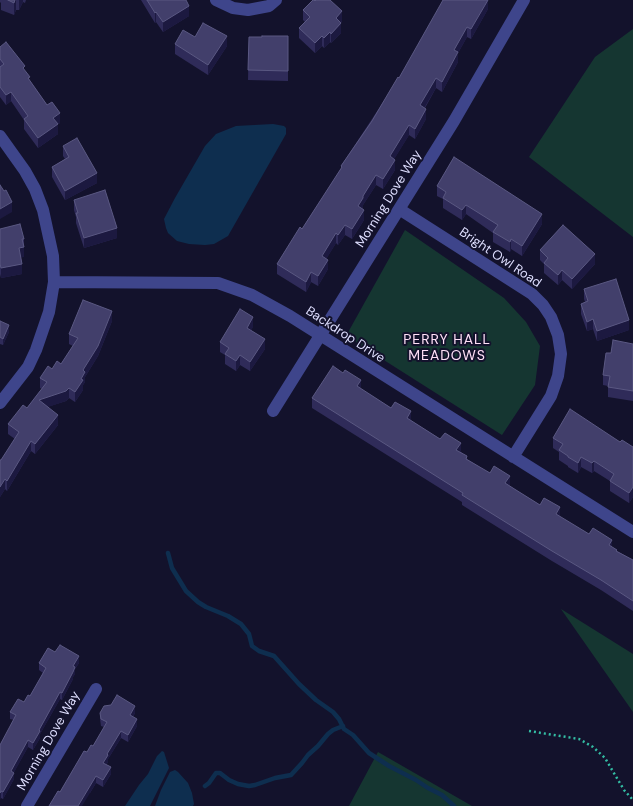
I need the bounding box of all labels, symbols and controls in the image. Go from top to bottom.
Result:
street label: Morning Dove Way [353,147,425,251]
street label: Bright Owl Road [456,225,544,291]
street label: Backdrop Drive [302,304,388,366]
district label: PERRY HALL MEADOWS [403,332,491,364]
street label: Morning Dove Way [14,689,84,793]

